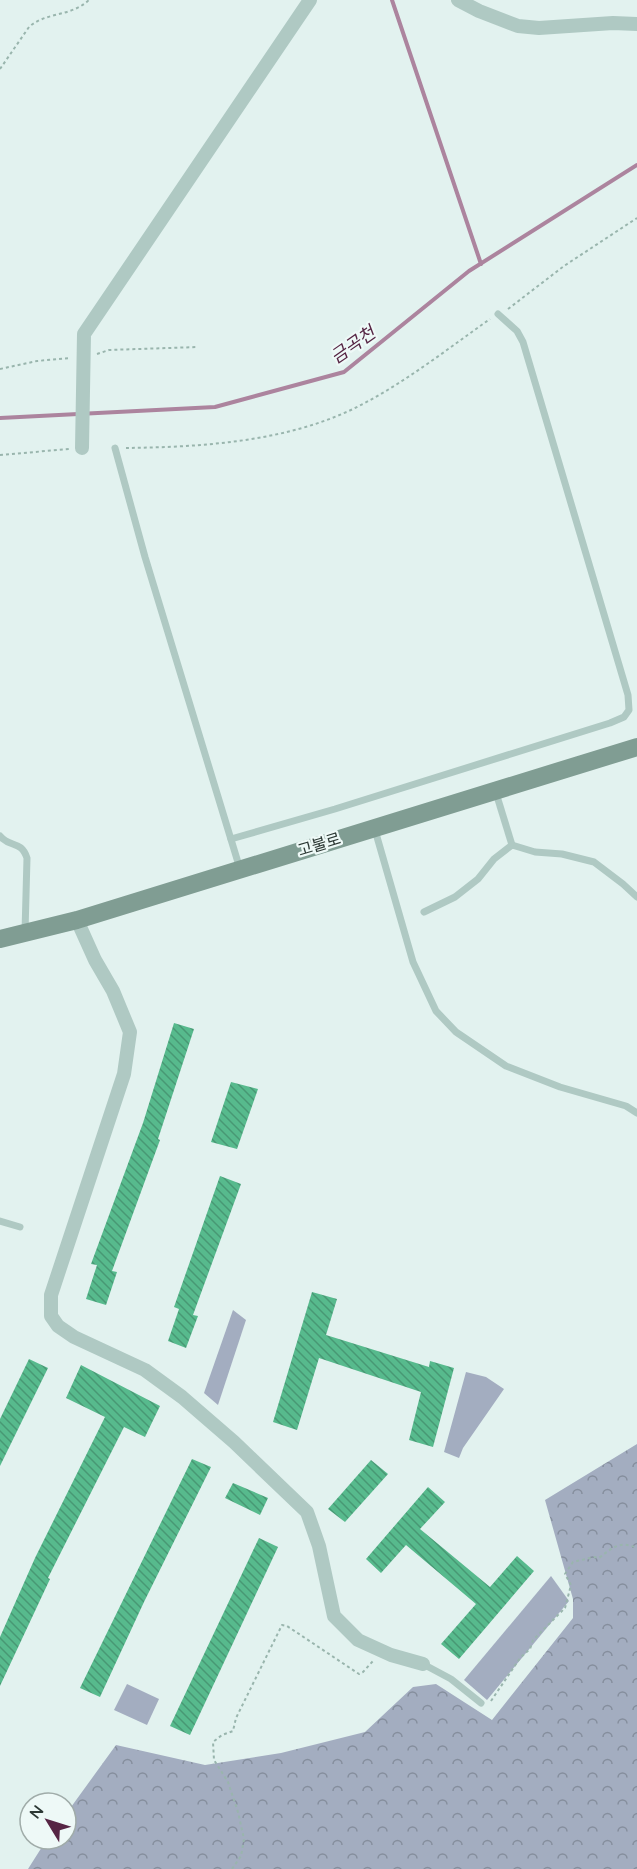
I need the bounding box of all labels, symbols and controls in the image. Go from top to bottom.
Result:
water label: 금곡천 [326,320,382,368]
street label: 고불로 [295,828,343,860]
north arrow [18,1791,78,1851]
text: N [25,1801,48,1823]

